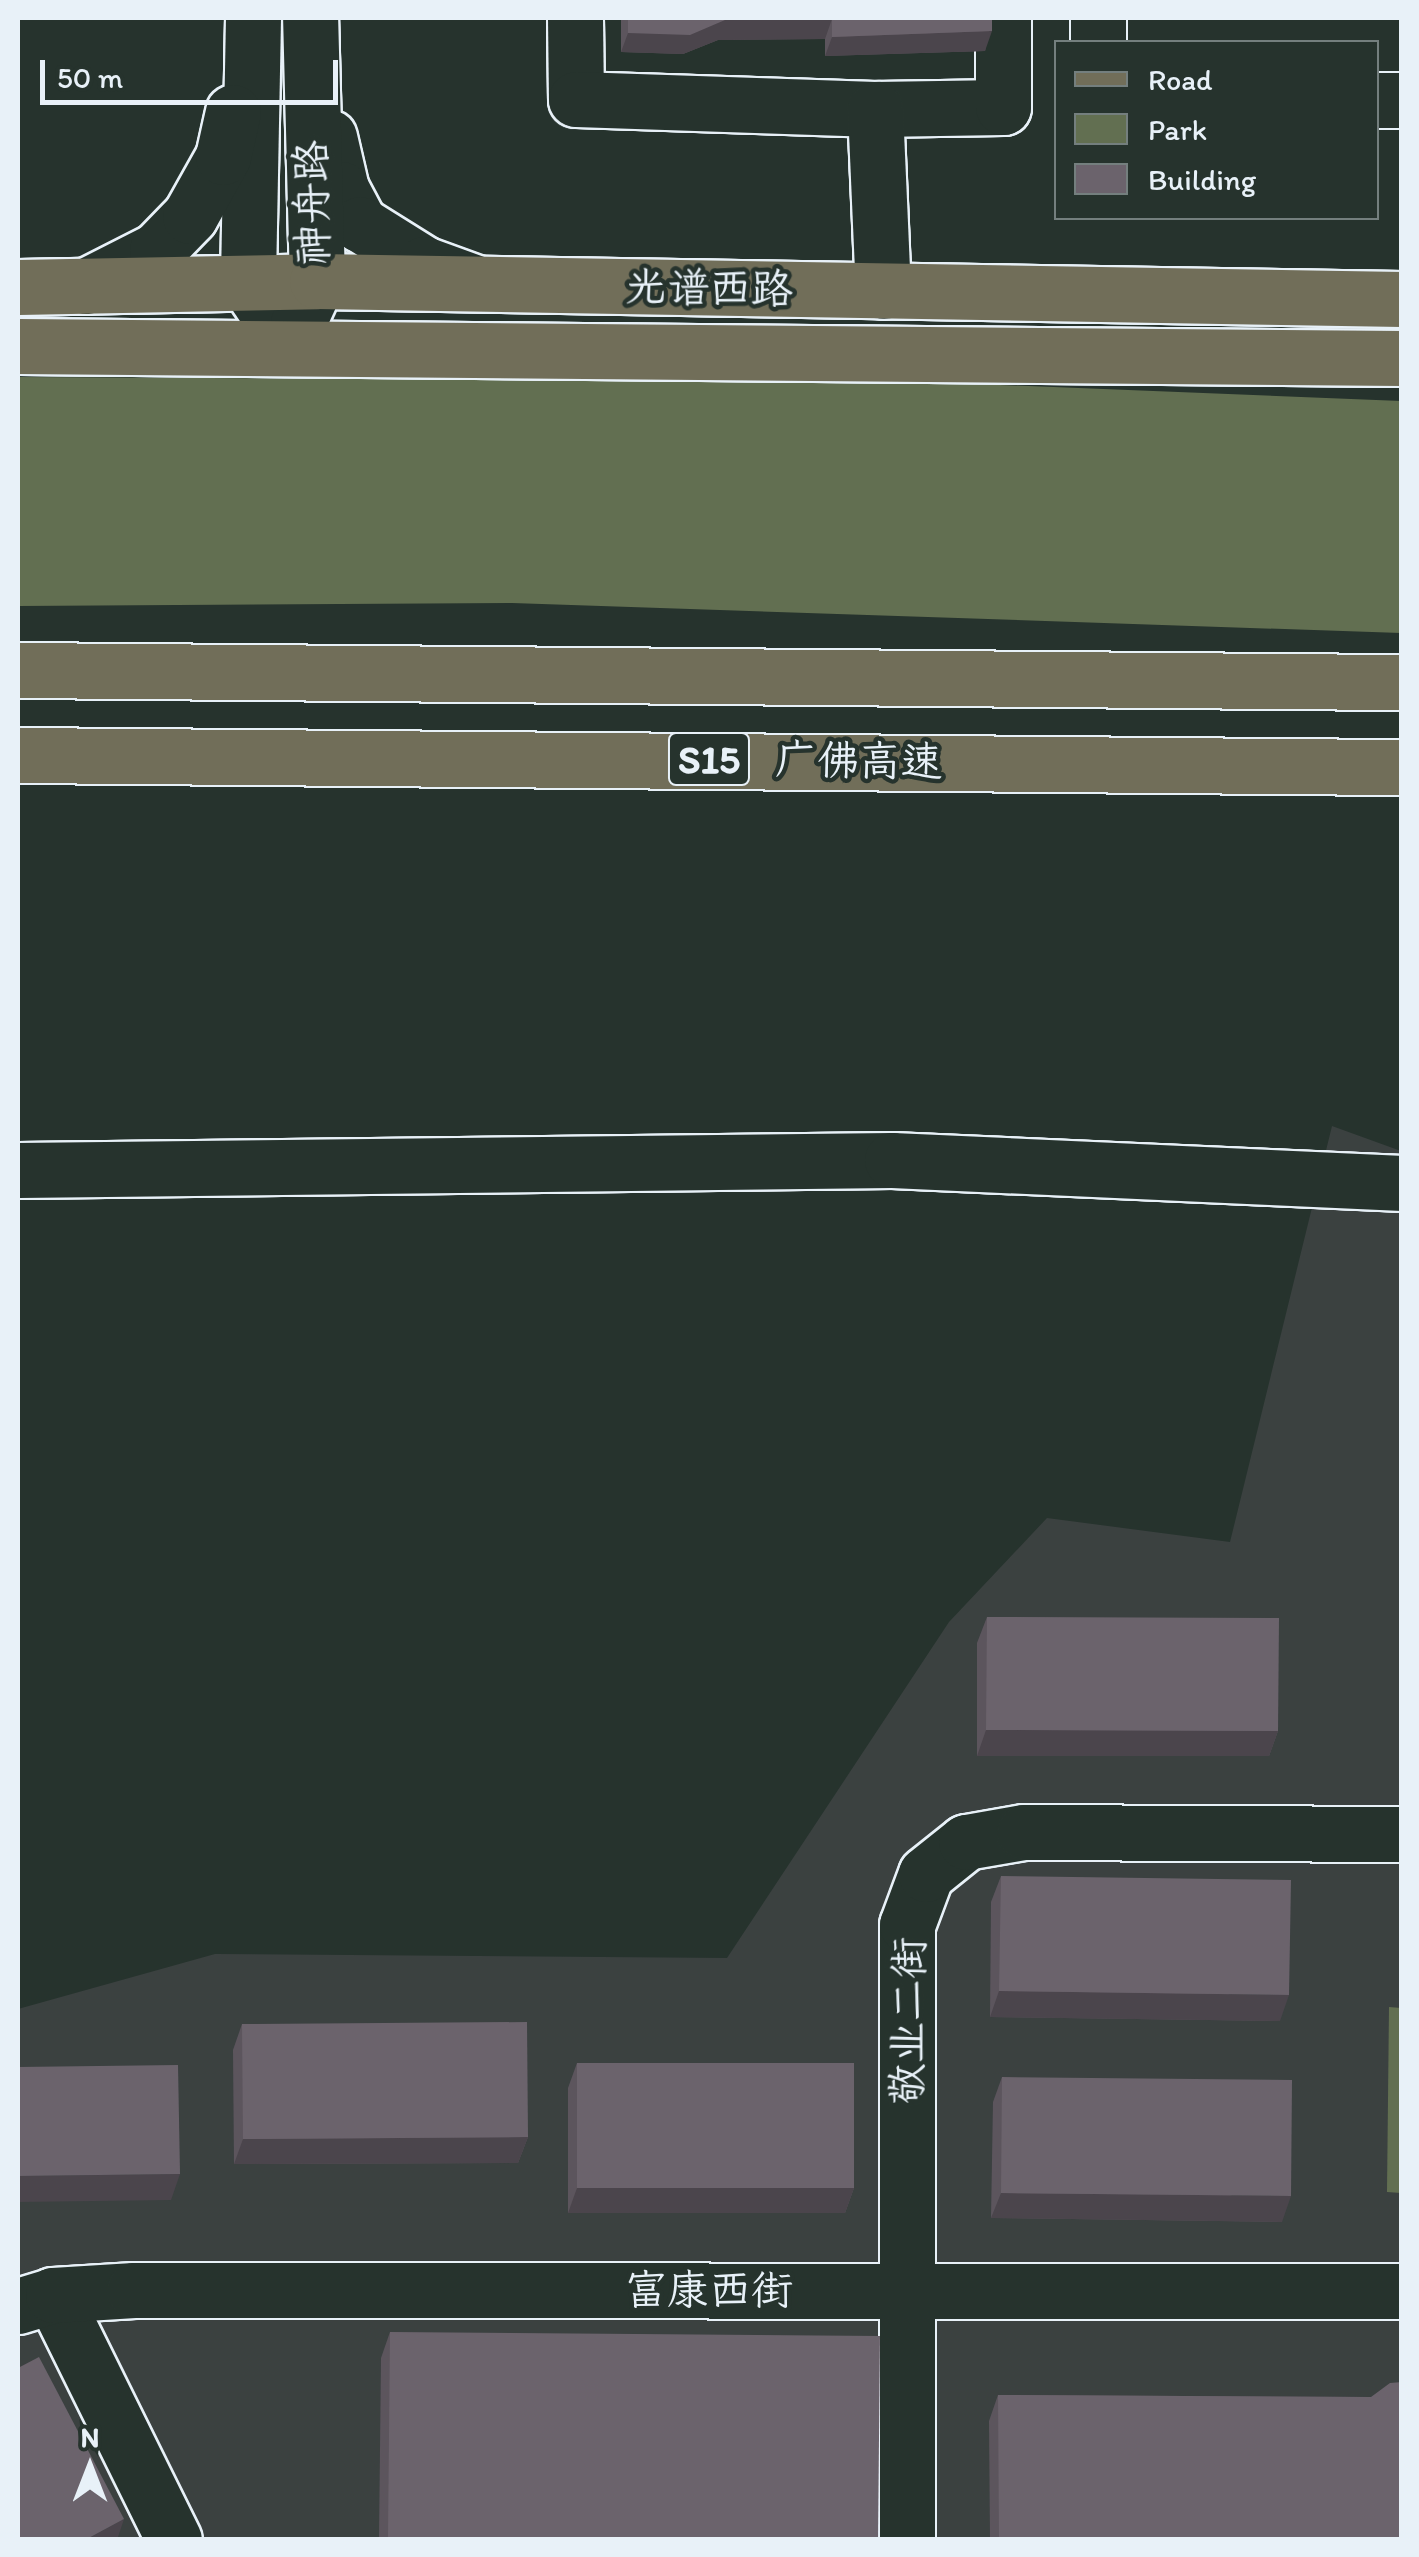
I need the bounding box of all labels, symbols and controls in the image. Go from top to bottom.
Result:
scale bar [45,40,342,102]
legend [1054,40,1379,220]
text: 50 m [57,59,123,96]
text: Road [1148,61,1213,98]
text: Park [1148,111,1207,148]
street label: 神舟路 [286,140,338,266]
text: Building [1148,161,1256,198]
street label: 光谱西路 [625,261,793,315]
road number: S15 [666,724,752,794]
street label: 广佛高速 [775,734,943,788]
street label: 敬业二街 [881,1937,935,2105]
street label: 富康西街 [625,2265,793,2315]
north arrow [40,2417,140,2517]
text: N [81,2420,99,2454]

